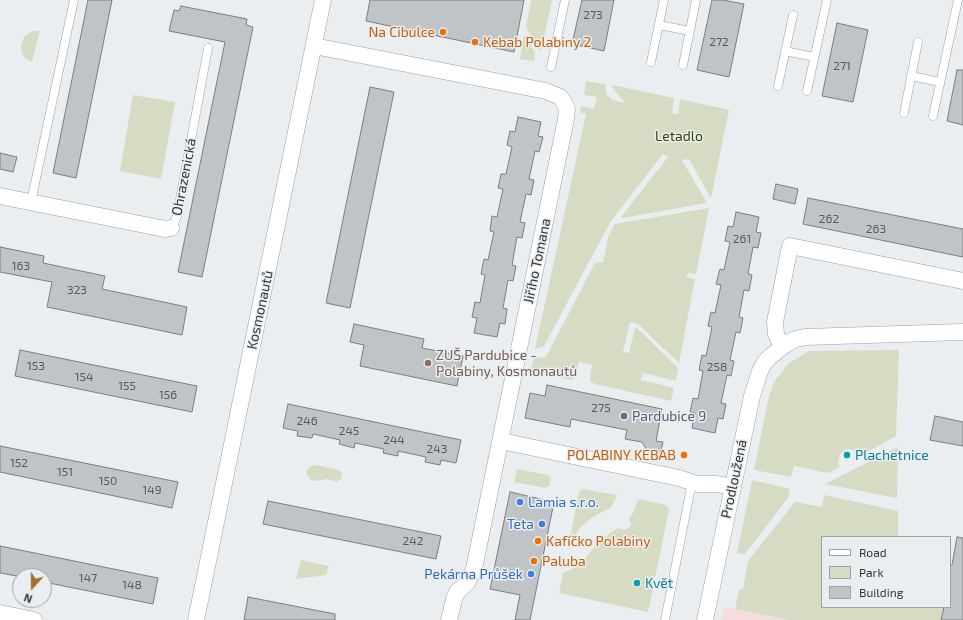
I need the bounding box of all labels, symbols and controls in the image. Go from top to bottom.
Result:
house number: 273 [583,8,603,22]
place label: Na Cibulce [369,24,435,40]
marker: Na Cibulce [438,27,448,37]
place label: Kebab Polabiny 2 [483,34,591,50]
house number: 272 [709,35,729,49]
marker: Kebab Polabiny 2 [470,37,480,47]
house number: 271 [833,59,851,73]
park label: Letadlo [655,128,703,144]
street label: Ohrazenická [168,137,200,217]
house number: 262 [819,212,839,226]
street label: Jiřího Tomana [520,217,554,305]
house number: 263 [866,222,886,236]
house number: 261 [733,232,751,246]
house number: 163 [12,259,30,273]
street label: Kosmonautů [243,269,277,351]
house number: 323 [67,283,87,297]
place label: ZUŠ Pardubice - Polabiny, Kosmonautů [436,347,577,380]
marker: ZUŠ Pardubice - Polabiny, Kosmonautů [423,358,433,368]
house number: 153 [27,359,45,373]
house number: 258 [707,360,727,374]
house number: 154 [75,370,93,384]
house number: 155 [118,379,136,393]
house number: 156 [159,388,177,402]
house number: 275 [591,401,611,415]
place label: Pardubice 9 [632,408,706,424]
marker: Pardubice 9 [619,411,629,421]
house number: 246 [297,414,317,428]
house number: 245 [339,424,359,438]
house number: 244 [383,433,405,447]
street label: Prodloužená [717,438,751,520]
house number: 243 [427,442,447,456]
place label: POLABINY KEBAB [567,447,676,463]
place label: Plachetnice [855,447,929,463]
marker: POLABINY KEBAB [679,450,689,460]
marker: Plachetnice [842,450,852,460]
house number: 152 [10,456,28,470]
house number: 151 [57,465,73,479]
house number: 150 [99,474,117,488]
house number: 149 [142,483,162,497]
place label: Lamia s.r.o. [528,494,599,510]
marker: Lamia s.r.o. [515,497,525,507]
place label: Teta [507,516,534,532]
marker: Teta [537,519,547,529]
place label: Kafíčko Polabiny [546,533,651,549]
house number: 242 [403,534,423,548]
marker: Kafíčko Polabiny [533,536,543,546]
legend [821,536,951,608]
text: Road [859,545,887,559]
place label: Paluba [542,553,586,569]
marker: Paluba [529,556,539,566]
text: Park [859,565,884,579]
place label: Pekárna Průšek [424,566,523,582]
north arrow [12,568,52,608]
marker: Pekárna Průšek [526,569,536,579]
house number: 147 [79,571,97,585]
place label: Květ [645,575,673,591]
house number: 148 [122,578,142,592]
marker: Květ [632,578,642,588]
text: Building [859,585,903,599]
text: N [22,591,34,606]

